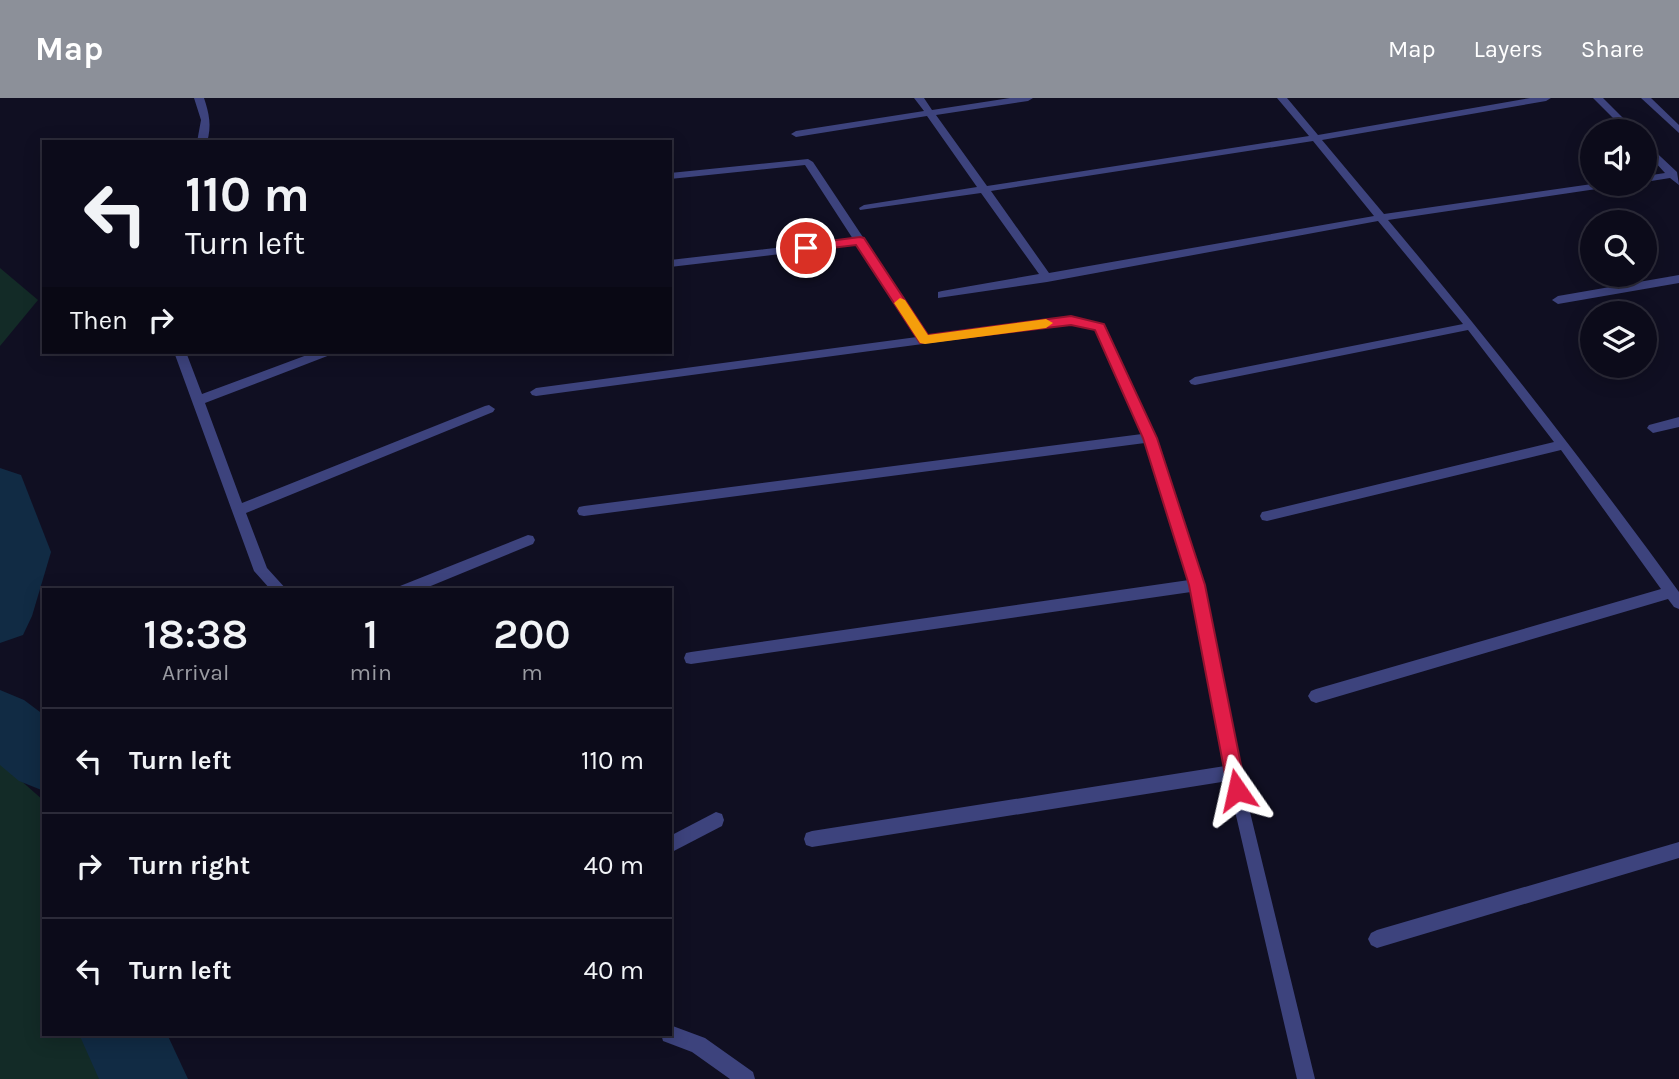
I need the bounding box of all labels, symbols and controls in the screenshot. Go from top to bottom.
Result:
text: Map [35,30,103,68]
text: Map [1388,35,1436,63]
text: Layers [1474,35,1543,63]
text: Share [1581,35,1644,63]
map controls [1580,119,1657,378]
button: sound [1580,119,1657,196]
text: 110 m [185,166,310,223]
icon: left [70,168,161,259]
button: search [1580,210,1657,287]
pin [776,218,836,278]
text: Turn left [185,225,305,262]
icon: arrive [787,229,825,267]
icon: right [142,301,180,339]
button: layers [1580,301,1657,378]
text: Then [70,305,128,336]
text: 18:38 [143,609,248,659]
text: 1 [363,609,378,659]
text: 200 [493,609,571,659]
text: Arrival [162,659,229,686]
text: min [350,659,392,686]
text: m [521,659,543,686]
icon: left [70,742,108,780]
text: Turn left [129,745,231,776]
text: 110 m [581,745,644,776]
position arrow [1200,753,1274,827]
icon: right [70,847,108,885]
text: Turn right [129,850,250,881]
text: 40 m [584,850,644,881]
icon: left [70,952,108,990]
text: Turn left [129,955,231,986]
text: 40 m [584,955,644,986]

